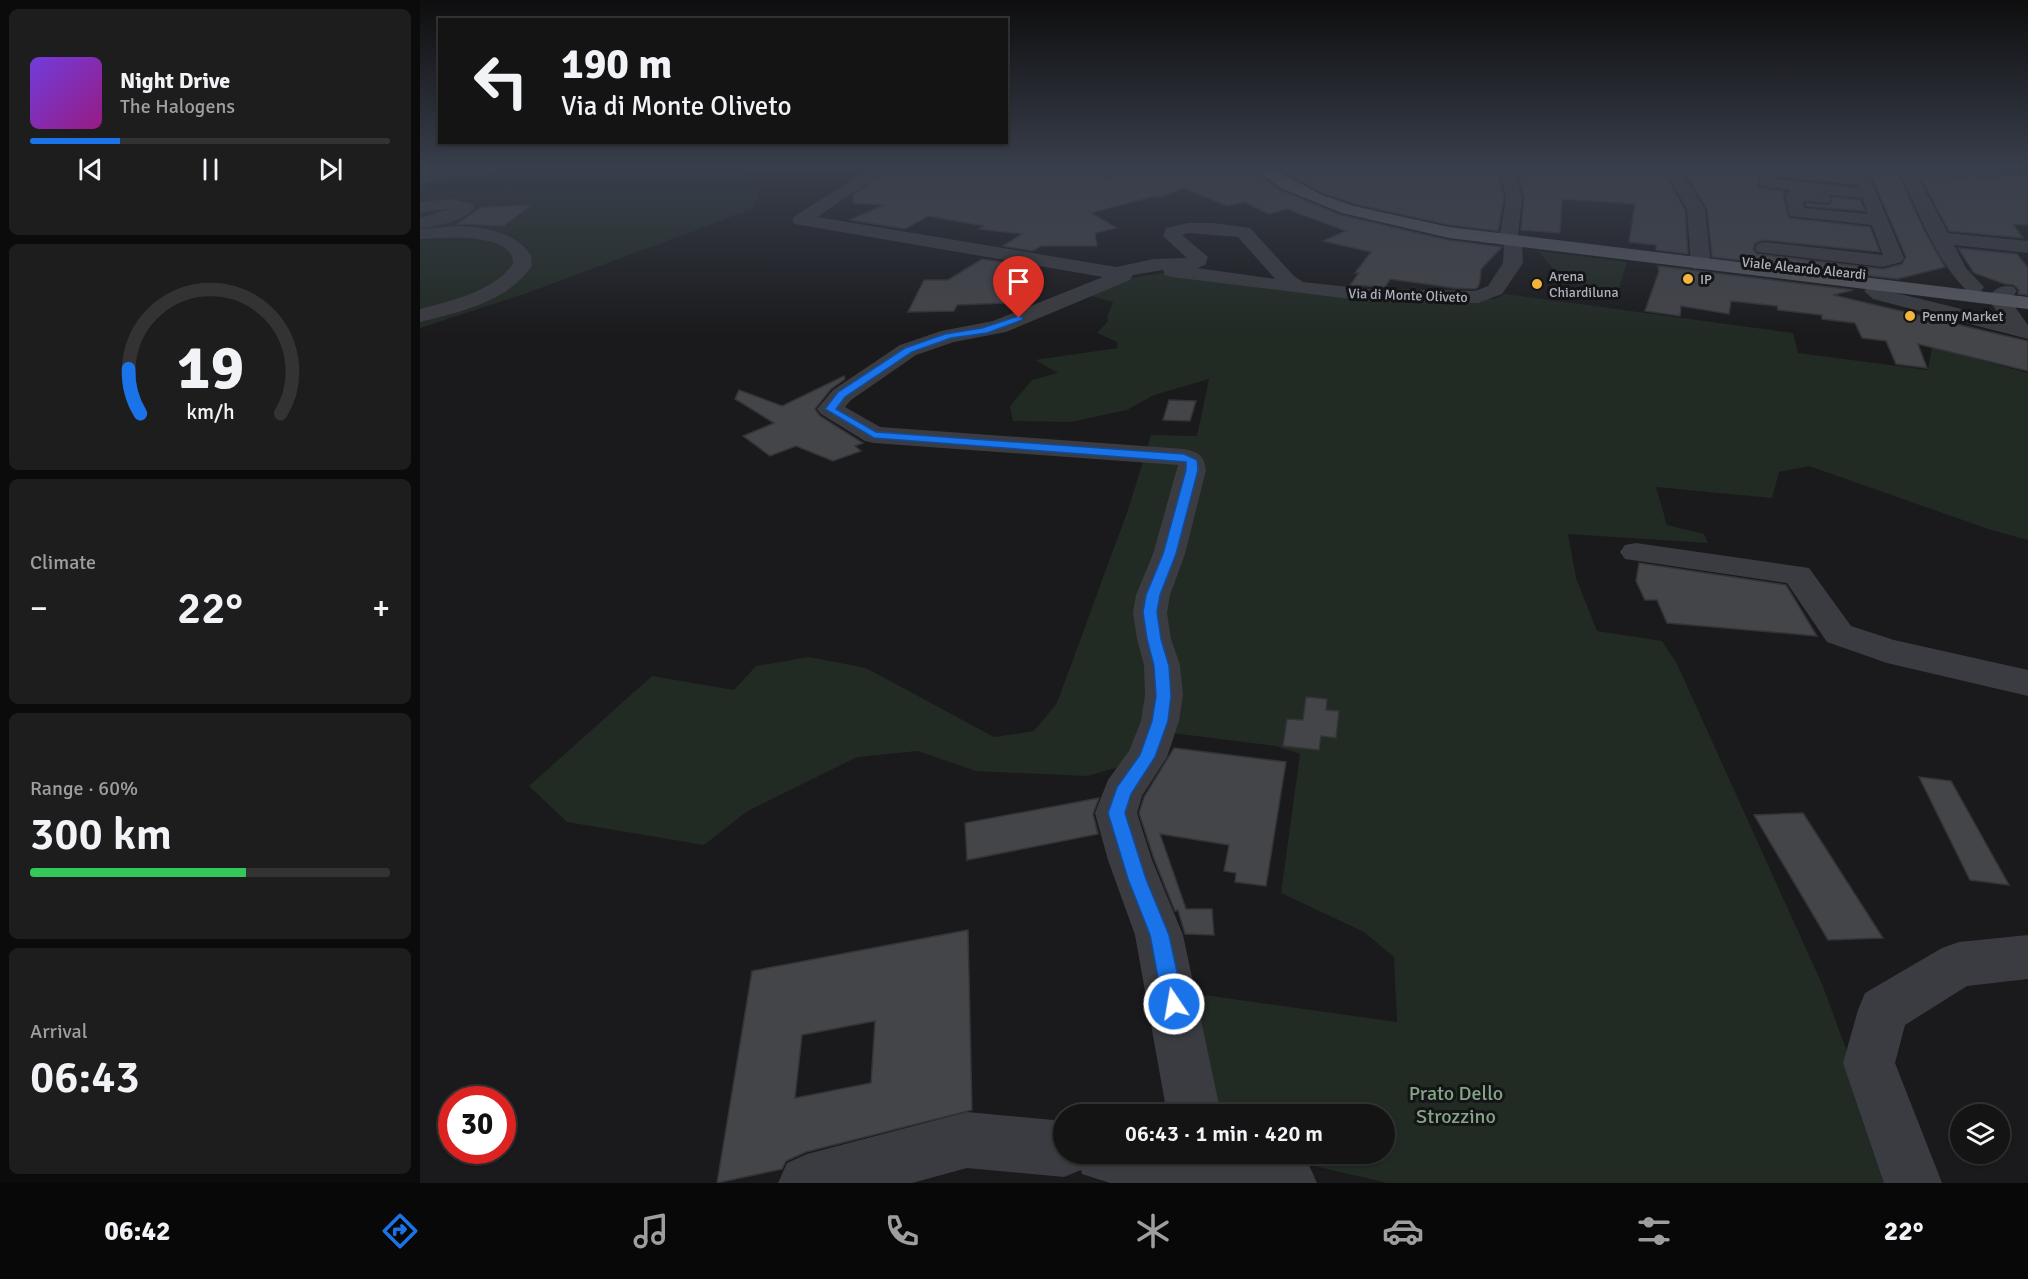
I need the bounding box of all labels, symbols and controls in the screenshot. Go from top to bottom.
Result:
text: 190 m [561,39,672,90]
icon: left [462,42,540,120]
text: Night Drive [120,67,230,94]
text: Via di Monte Oliveto [561,90,791,123]
text: The Halogens [120,94,235,119]
icon: previous [74,153,107,186]
icon: pause [194,153,227,186]
icon: next [314,153,347,186]
street label: Viale Aleardo Aleardi [1741,254,1867,283]
pin [993,256,1044,318]
icon: arrive [1002,265,1035,298]
place label: Arena Chiardiluna [1549,268,1619,301]
place label: IP [1700,271,1712,288]
marker: IP [1681,272,1695,286]
marker: Arena Chiardiluna [1530,277,1544,291]
street label: Via di Monte Oliveto [1348,285,1468,306]
place label: Penny Market [1922,308,2004,325]
marker: Penny Market [1903,309,1917,323]
text: 19 [176,329,244,406]
text: km/h [186,399,234,425]
text: Climate [30,550,96,575]
text: 22° [177,581,243,636]
text: − [30,588,48,629]
text: + [372,588,390,629]
text: Range · 60% [30,776,138,801]
text: 300 km [30,807,172,862]
position arrow [1142,972,1206,1036]
text: Arrival [30,1019,88,1044]
text: 06:43 [30,1050,140,1105]
park label: Prato Dello Strozzino [1409,1081,1503,1129]
speed limit sign: 30 [438,1086,516,1164]
map controls [1950,1104,2010,1164]
button: layers [1950,1104,2010,1164]
text: 06:43 · 1 min · 420 m [1125,1120,1323,1147]
icon: directions [379,1210,421,1252]
icon: music [630,1210,672,1252]
icon: phone [881,1210,923,1252]
icon: climate [1132,1210,1174,1252]
icon: car [1382,1210,1424,1252]
icon: filters [1633,1210,1675,1252]
text: 06:42 [104,1215,171,1248]
text: 22° [1884,1215,1924,1248]

